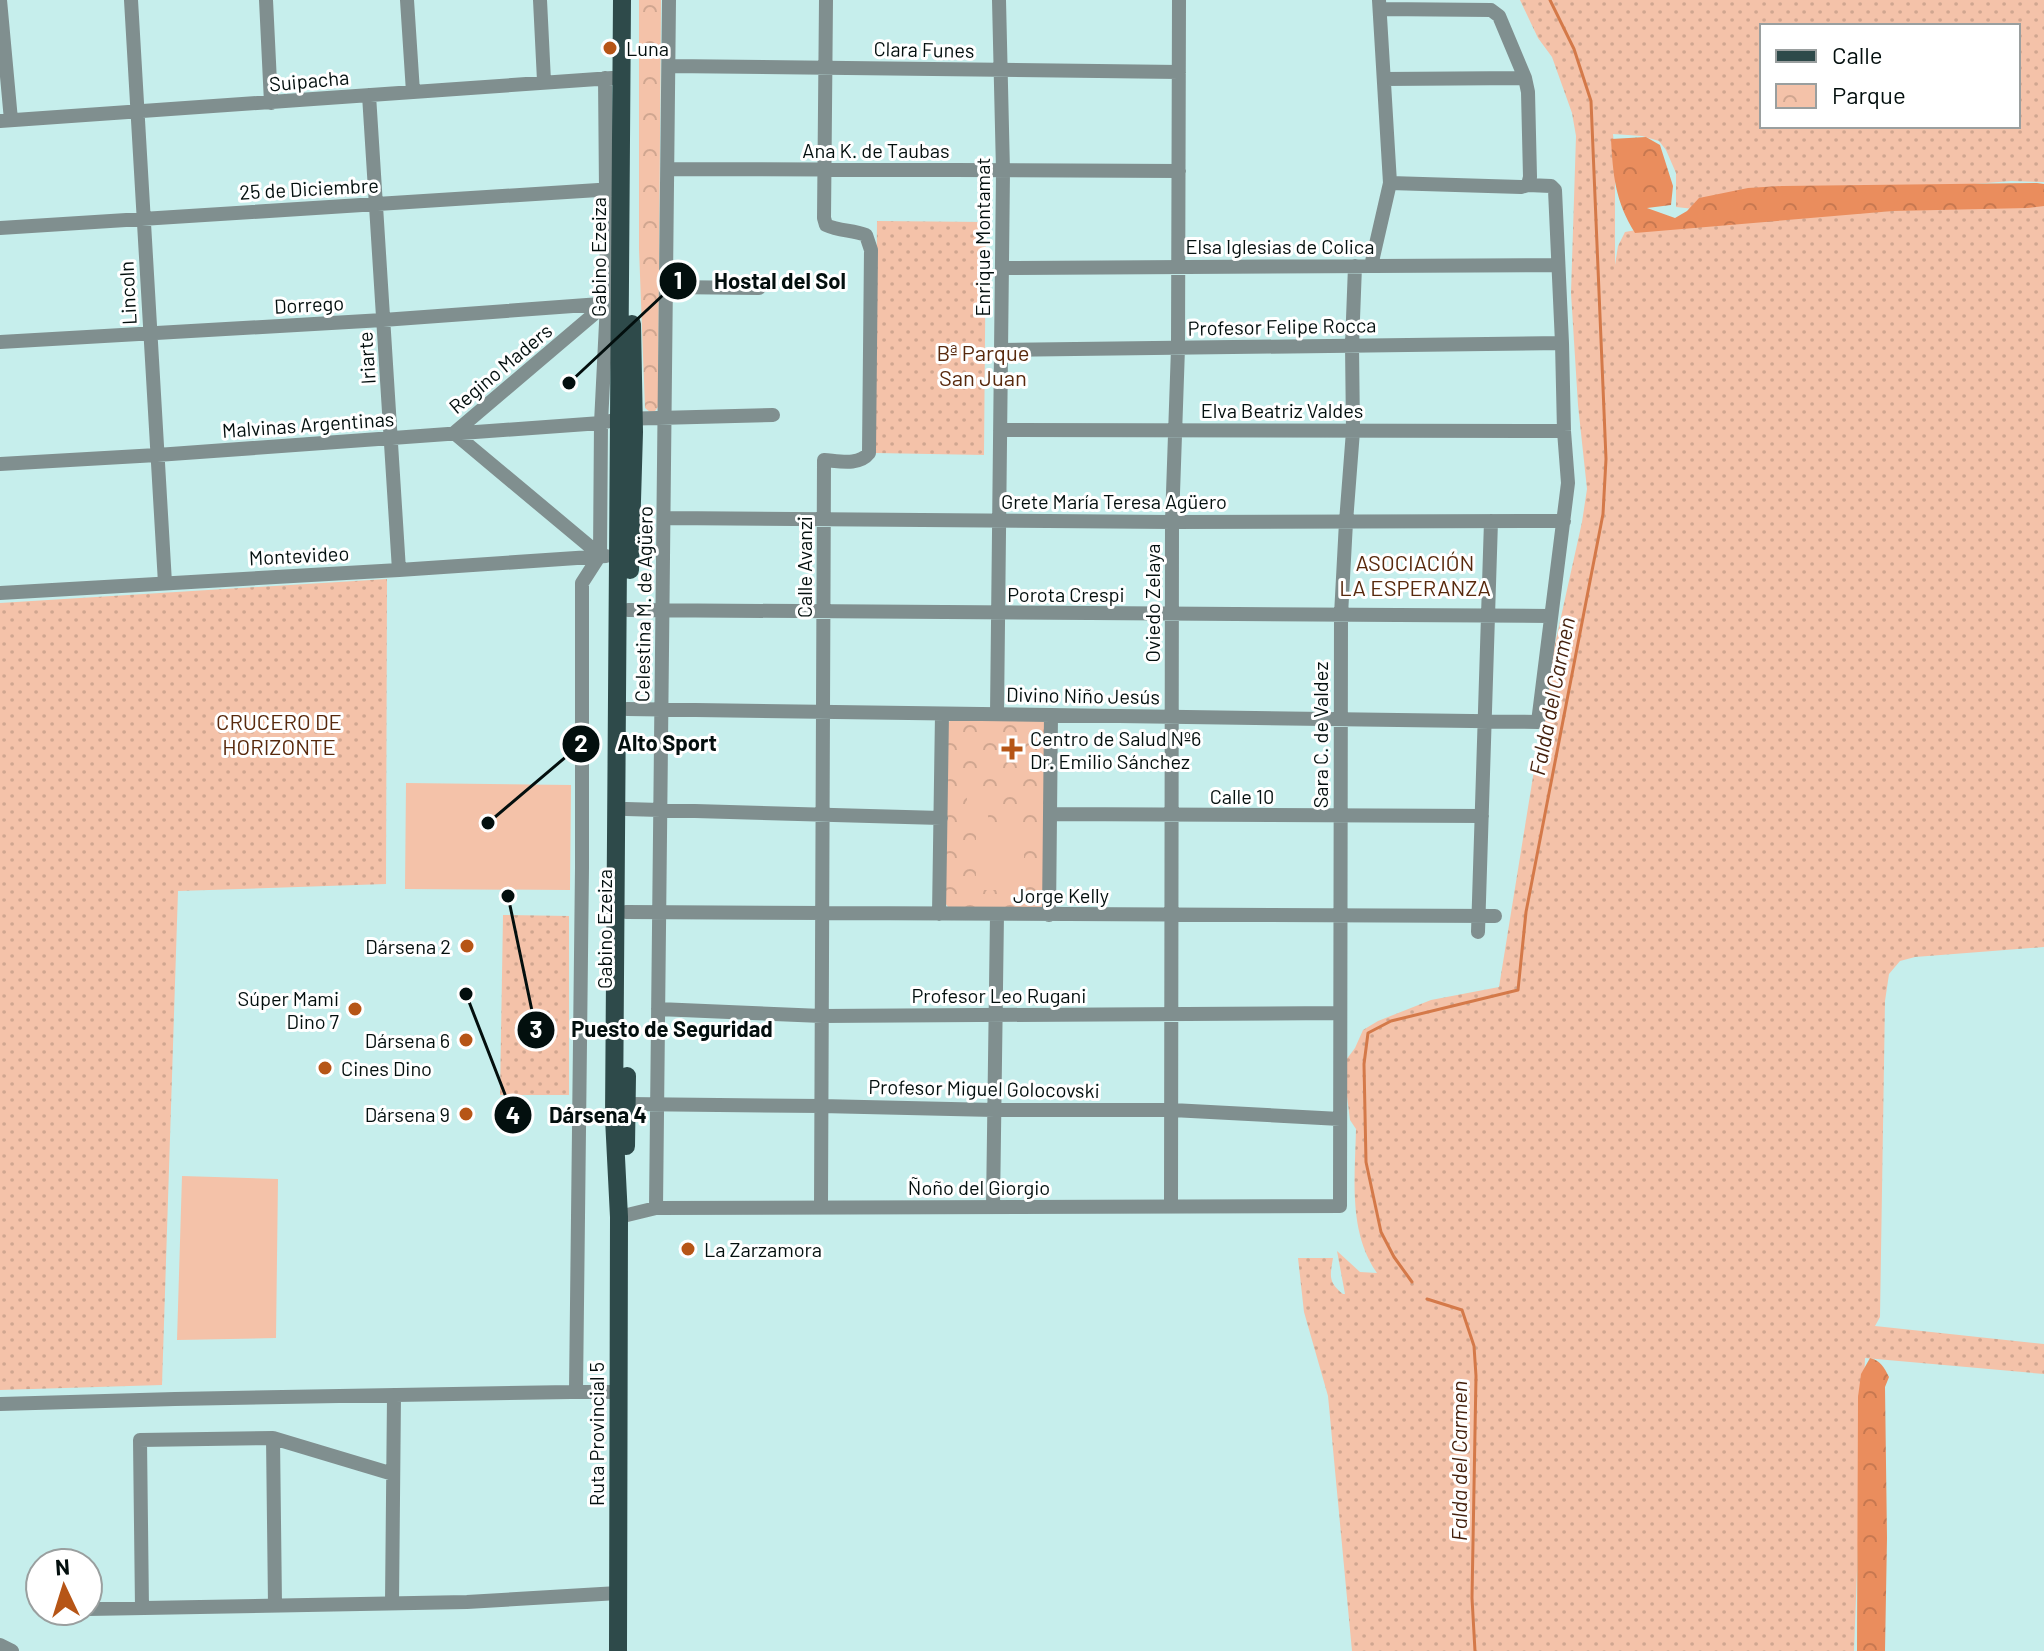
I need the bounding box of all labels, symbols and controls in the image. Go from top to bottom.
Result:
legend [1760,24,2020,128]
place label: Luna [626,36,669,60]
street label: Clara Funes [873,36,975,62]
marker: Luna [601,39,619,57]
text: Calle [1832,40,1883,69]
street label: Suipacha [268,65,350,95]
text: Parque [1832,80,1906,109]
street label: Ana K. de Taubas [802,138,950,162]
street label: Enrique Montamat [970,157,994,317]
street label: 25 de Diciembre [239,172,379,204]
street label: Gabino Ezeiza [586,197,610,317]
street label: Elsa Iglesias de Colica [1186,234,1374,258]
callout: Hostal del Sol [658,258,862,304]
street label: Lincoln [113,261,141,325]
text: 1 [674,265,682,294]
text: Hostal del Sol [714,267,846,293]
street label: Dorrego [273,290,345,318]
street label: Profesor Felipe Rocca [1187,312,1377,340]
street label: Regino Maders [444,318,556,418]
street label: Iriarte [352,331,380,385]
district label: Bª Parque San Juan [937,339,1029,390]
street label: Elva Beatriz Valdes [1201,398,1363,422]
street label: Malvinas Argentinas [221,406,395,442]
street label: Grete María Teresa Agüero [1001,489,1227,513]
street label: Celestina M. de Agüero [629,506,657,702]
street label: Calle Avanzi [792,516,816,618]
street label: Montevideo [248,540,350,570]
street label: Oviedo Zelaya [1140,543,1164,663]
district label: ASOCIACIÓN LA ESPERANZA [1339,549,1491,600]
street label: Porota Crespi [1007,582,1125,606]
water label: Falda del Carmen [1523,615,1579,777]
street label: Sara C. de Valdez [1308,662,1332,808]
street label: Divino Niño Jesús [1006,682,1160,708]
district label: CRUCERO DE HORIZONTE [216,708,342,759]
callout: Alto Sport [561,721,733,767]
place label: Centro de Salud Nº6 Dr. Emilio Sánchez [1030,726,1201,773]
text: 2 [574,728,588,757]
text: Alto Sport [617,729,717,755]
marker: Centro de Salud Nº6 Dr. Emilio Sánchez [1001,738,1023,760]
street label: Calle 10 [1210,784,1274,808]
street label: Gabino Ezeiza [592,869,616,989]
street label: Jorge Kelly [1013,883,1109,907]
place label: Dársena 2 [365,934,451,958]
marker: Dársena 2 [458,937,476,955]
street label: Profesor Leo Rugani [912,983,1086,1007]
place label: Súper Mami Dino 7 [238,986,340,1033]
marker: Súper Mami Dino 7 [346,1000,364,1018]
callout: Puesto de Seguridad [516,1007,789,1053]
text: 3 [530,1014,542,1043]
text: Puesto de Seguridad [571,1015,773,1041]
place label: Dársena 6 [365,1028,450,1052]
marker: Dársena 6 [457,1031,475,1049]
place label: Cines Dino [341,1056,432,1080]
marker: Cines Dino [316,1059,334,1077]
street label: Profesor Miguel Golocovski [868,1074,1100,1102]
callout: Dársena 4 [493,1092,663,1138]
text: 4 [506,1100,520,1129]
text: Dársena 4 [549,1101,647,1127]
place label: Dársena 9 [365,1102,450,1126]
marker: Dársena 9 [457,1105,475,1123]
street label: Ñoño del Giorgio [908,1175,1050,1199]
place label: La Zarzamora [704,1237,822,1261]
marker: La Zarzamora [679,1240,697,1258]
street label: Ruta Provincial 5 [584,1362,608,1506]
water label: Falda del Carmen [1445,1381,1471,1541]
north arrow [24,1547,104,1627]
text: N [54,1553,71,1580]

